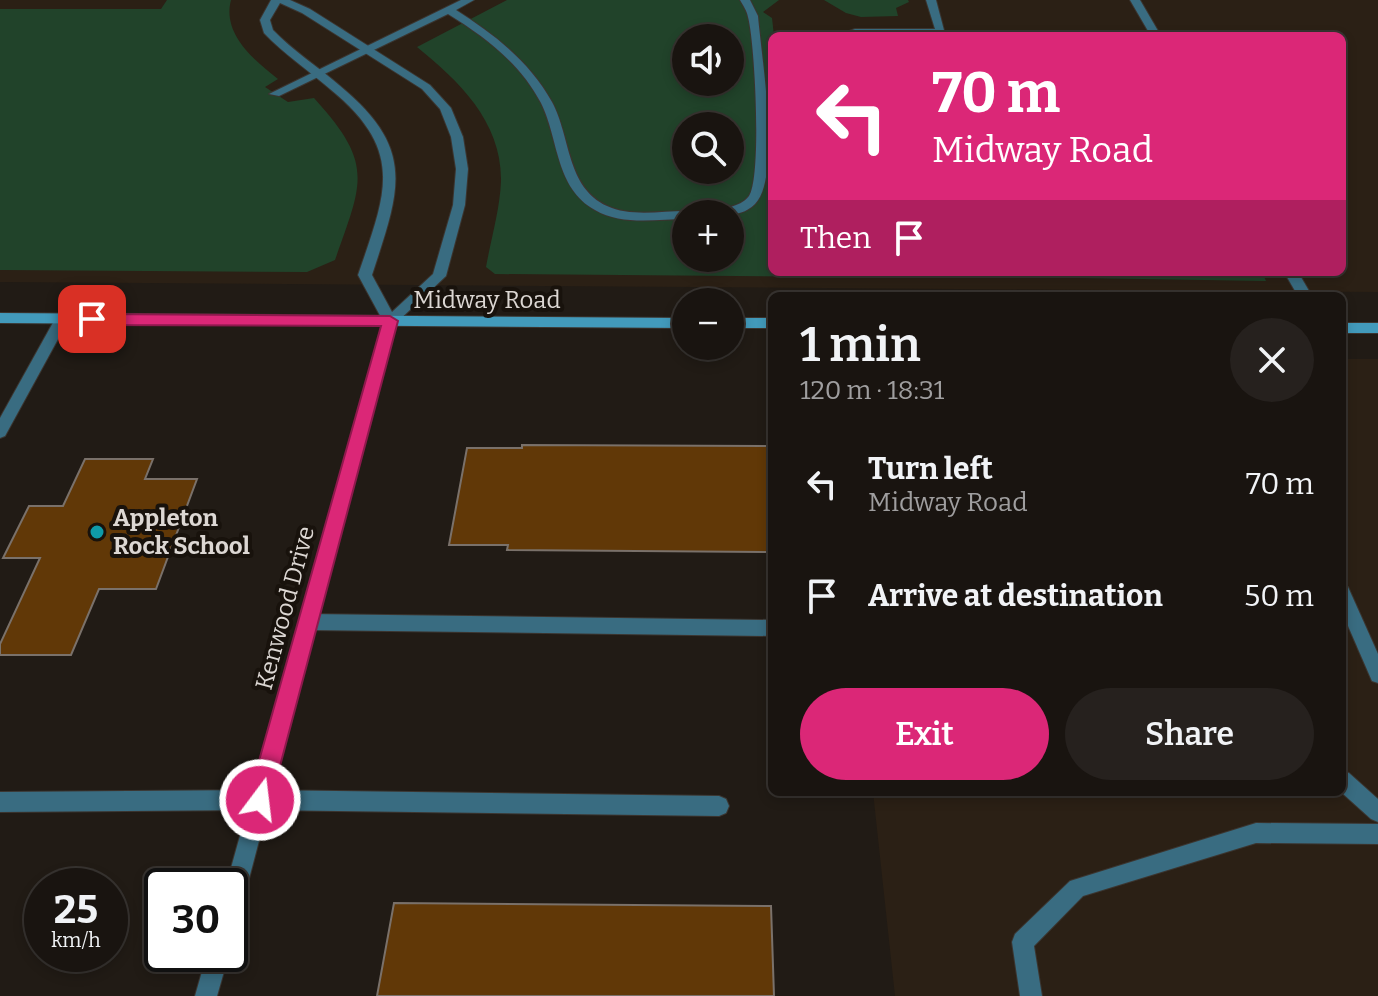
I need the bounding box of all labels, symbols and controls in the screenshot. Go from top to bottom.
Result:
map controls [672,24,744,360]
button: sound [672,24,744,96]
text: 70 m [932,60,1060,127]
icon: left [800,64,904,168]
button: search [672,112,744,184]
text: Midway Road [932,128,1153,172]
button: + [672,200,744,272]
icon: arrive [887,216,931,260]
text: Then [800,220,871,256]
pin [58,285,126,353]
street label: Midway Road [413,286,561,314]
button: − [672,288,744,360]
icon: arrive [70,297,114,341]
text: 1 min [800,316,921,374]
button: close [1230,318,1314,402]
text: 120 m · 18:31 [800,375,944,406]
text: Turn left [868,451,993,487]
icon: left [800,462,844,506]
text: 70 m [1246,466,1314,502]
text: Midway Road [868,487,1028,518]
place label: Appleton Rock School [113,504,251,560]
marker: Appleton Rock School [88,523,106,541]
street label: Kenwood Drive [250,523,320,693]
icon: arrive [800,574,844,618]
text: Arrive at destination [868,578,1163,614]
text: 50 m [1244,578,1314,614]
button: Exit [800,688,1049,780]
button: Share [1065,688,1314,780]
position arrow [218,758,302,842]
speed limit sign: 30 [144,868,248,972]
text: 25 [54,886,98,934]
text: km/h [51,928,101,952]

